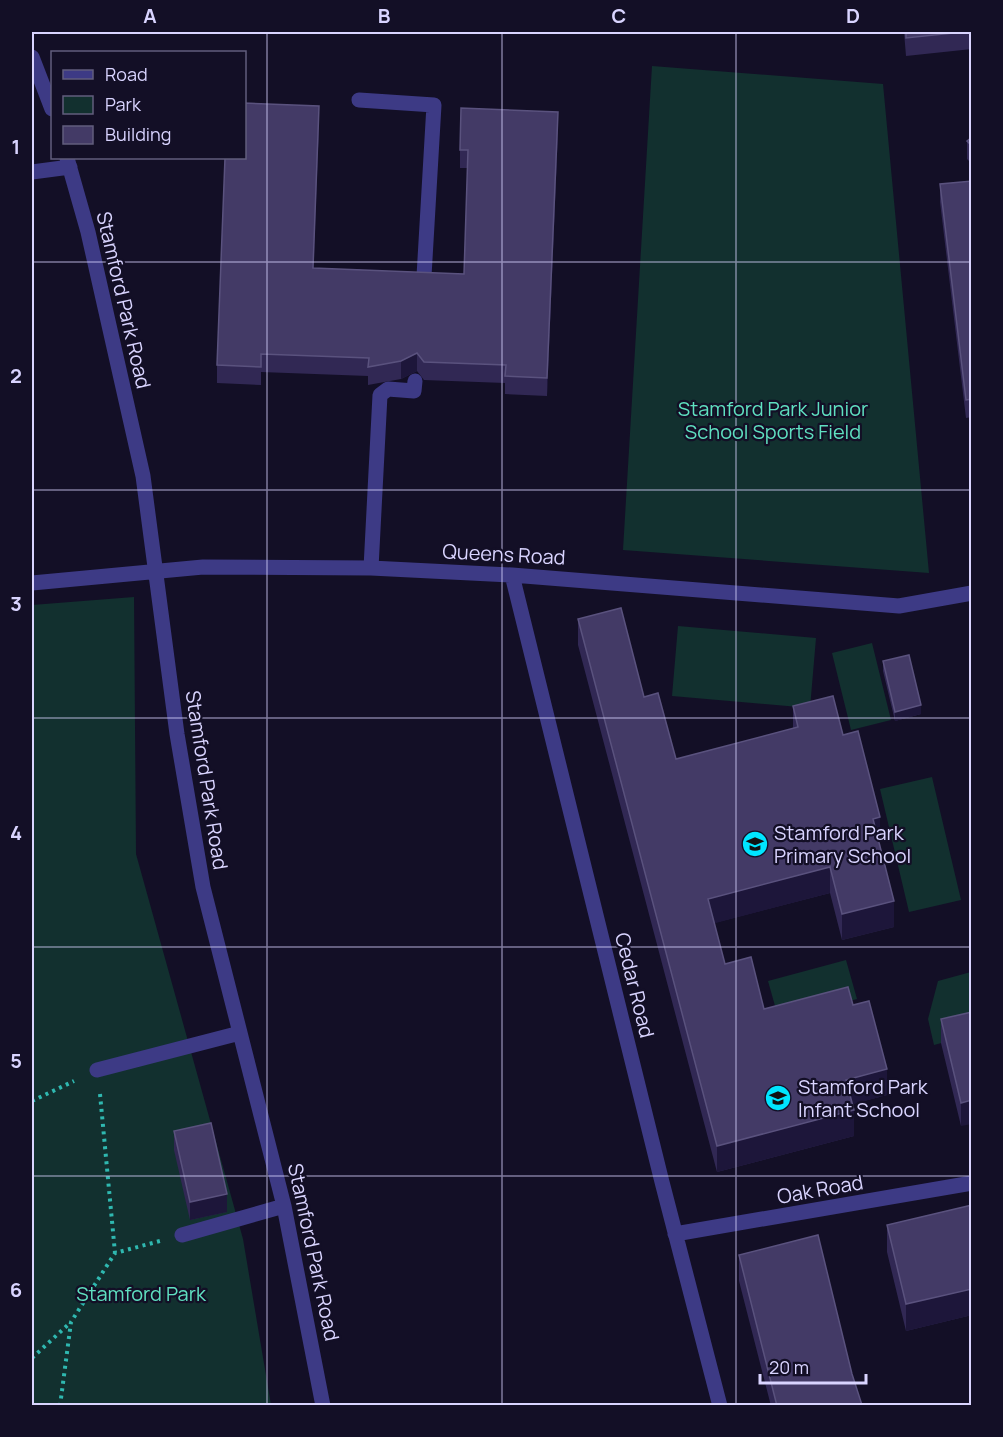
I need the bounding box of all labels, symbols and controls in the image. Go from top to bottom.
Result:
text: A [143,2,157,29]
text: B [378,2,391,29]
text: C [612,2,626,29]
text: D [846,2,860,29]
legend [51,51,246,159]
text: Road [105,62,148,86]
text: Park [105,92,142,116]
text: Building [105,122,171,146]
text: 1 [12,133,20,160]
street label: Stamford Park Road [90,209,158,391]
text: 2 [10,362,22,389]
park label: Stamford Park Junior School Sports Field [678,395,868,445]
street label: Queens Road [442,537,566,571]
text: 3 [10,590,22,617]
street label: Stamford Park Road [180,688,234,872]
text: 4 [10,819,22,846]
place label: Stamford Park Primary School [774,819,911,869]
school or university icon: Stamford Park Primary School [740,829,770,859]
street label: Cedar Road [609,930,661,1040]
text: 5 [10,1047,22,1074]
place label: Stamford Park Infant School [798,1073,929,1123]
school or university icon: Stamford Park Infant School [763,1083,793,1113]
street label: Stamford Park Road [282,1161,346,1343]
street label: Oak Road [775,1168,865,1210]
text: 6 [10,1276,22,1303]
park label: Stamford Park [76,1280,207,1307]
scale bar [760,1347,866,1385]
text: 20 m [769,1355,809,1379]

